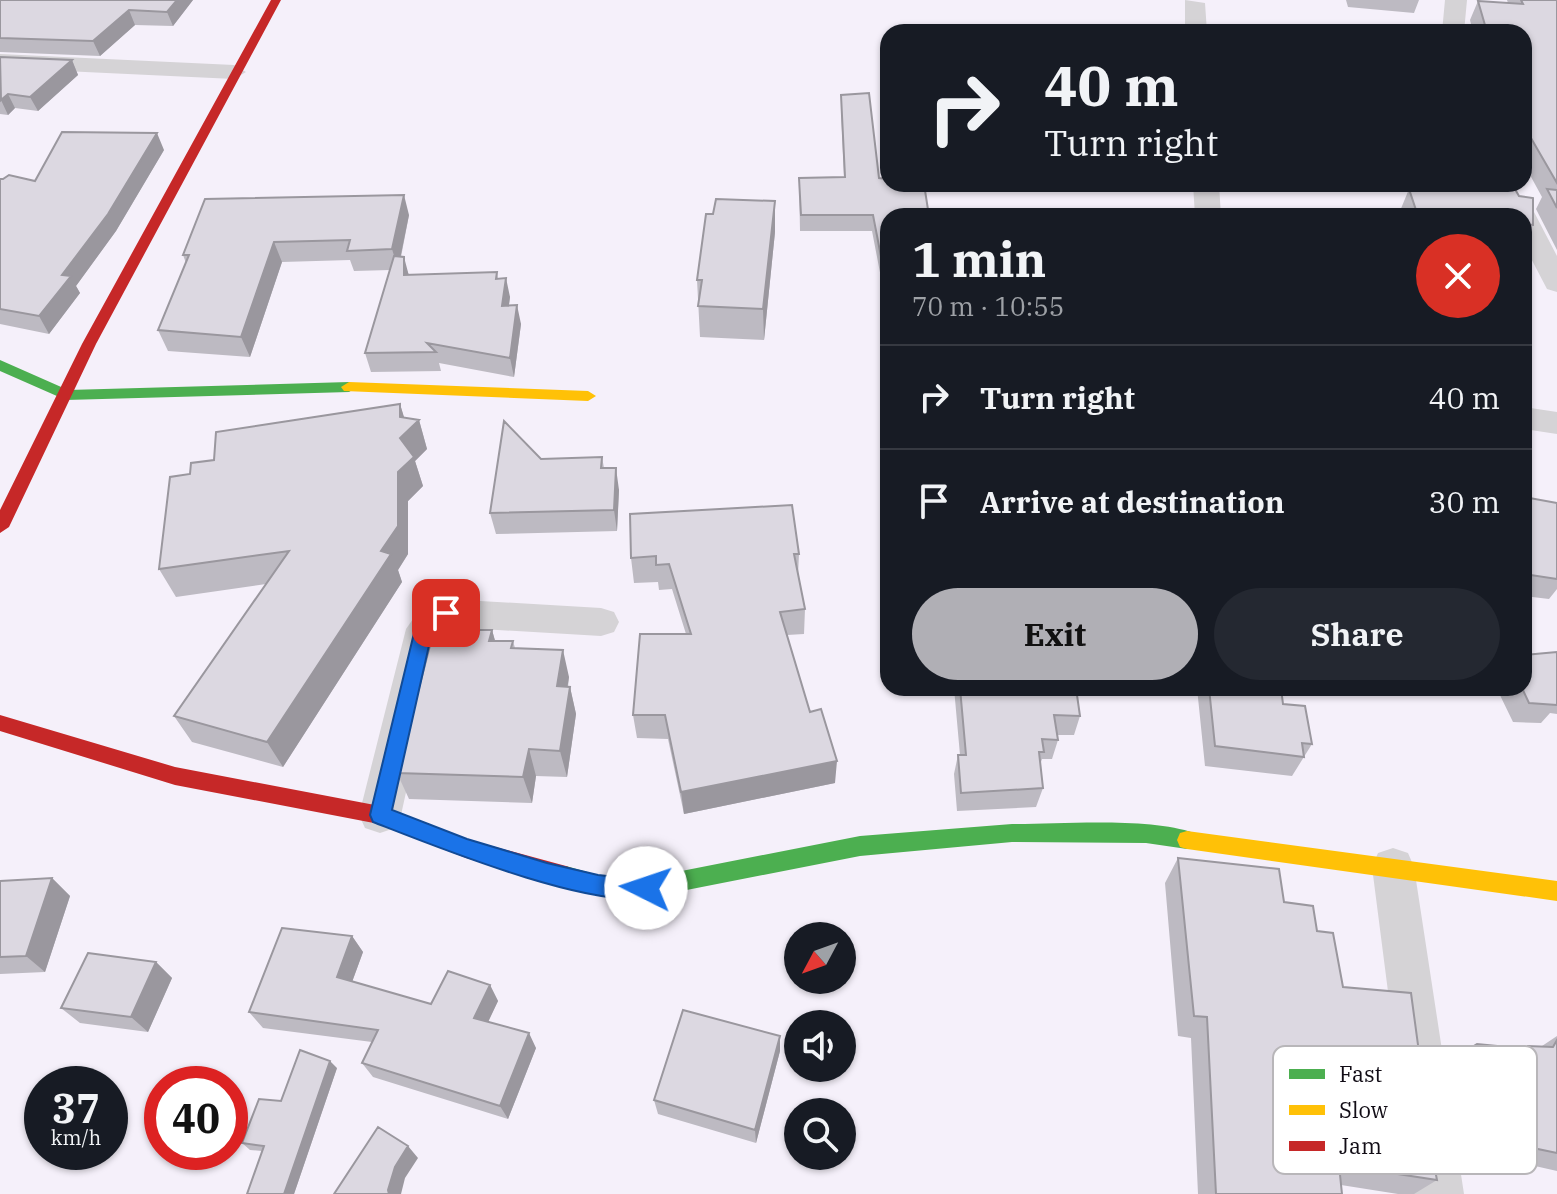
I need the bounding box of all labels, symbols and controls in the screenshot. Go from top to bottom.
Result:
text: 40 m [1044,49,1179,121]
icon: right [912,56,1016,160]
text: Turn right [1044,119,1218,166]
text: 1 min [912,228,1046,290]
button: close [1416,234,1500,318]
text: 70 m · 10:55 [912,289,1064,323]
icon: right [912,375,956,419]
text: Turn right [980,378,1135,417]
text: 40 m [1428,378,1500,417]
icon: arrive [912,479,956,523]
text: Arrive at destination [980,482,1285,521]
text: 30 m [1428,482,1500,521]
pin [412,579,480,647]
button: Exit [912,588,1198,680]
button: Share [1214,588,1500,680]
icon: arrive [424,591,468,635]
position arrow [604,846,688,930]
north arrow [784,922,856,994]
map controls [784,922,856,1170]
button: sound [784,1010,856,1082]
legend [1273,1046,1537,1174]
text: Fast [1339,1059,1382,1088]
speed limit sign: 40 [144,1066,248,1170]
text: 37 [52,1082,100,1134]
text: Slow [1339,1095,1388,1124]
button: search [784,1098,856,1170]
text: km/h [51,1124,101,1151]
text: Jam [1339,1131,1382,1160]

